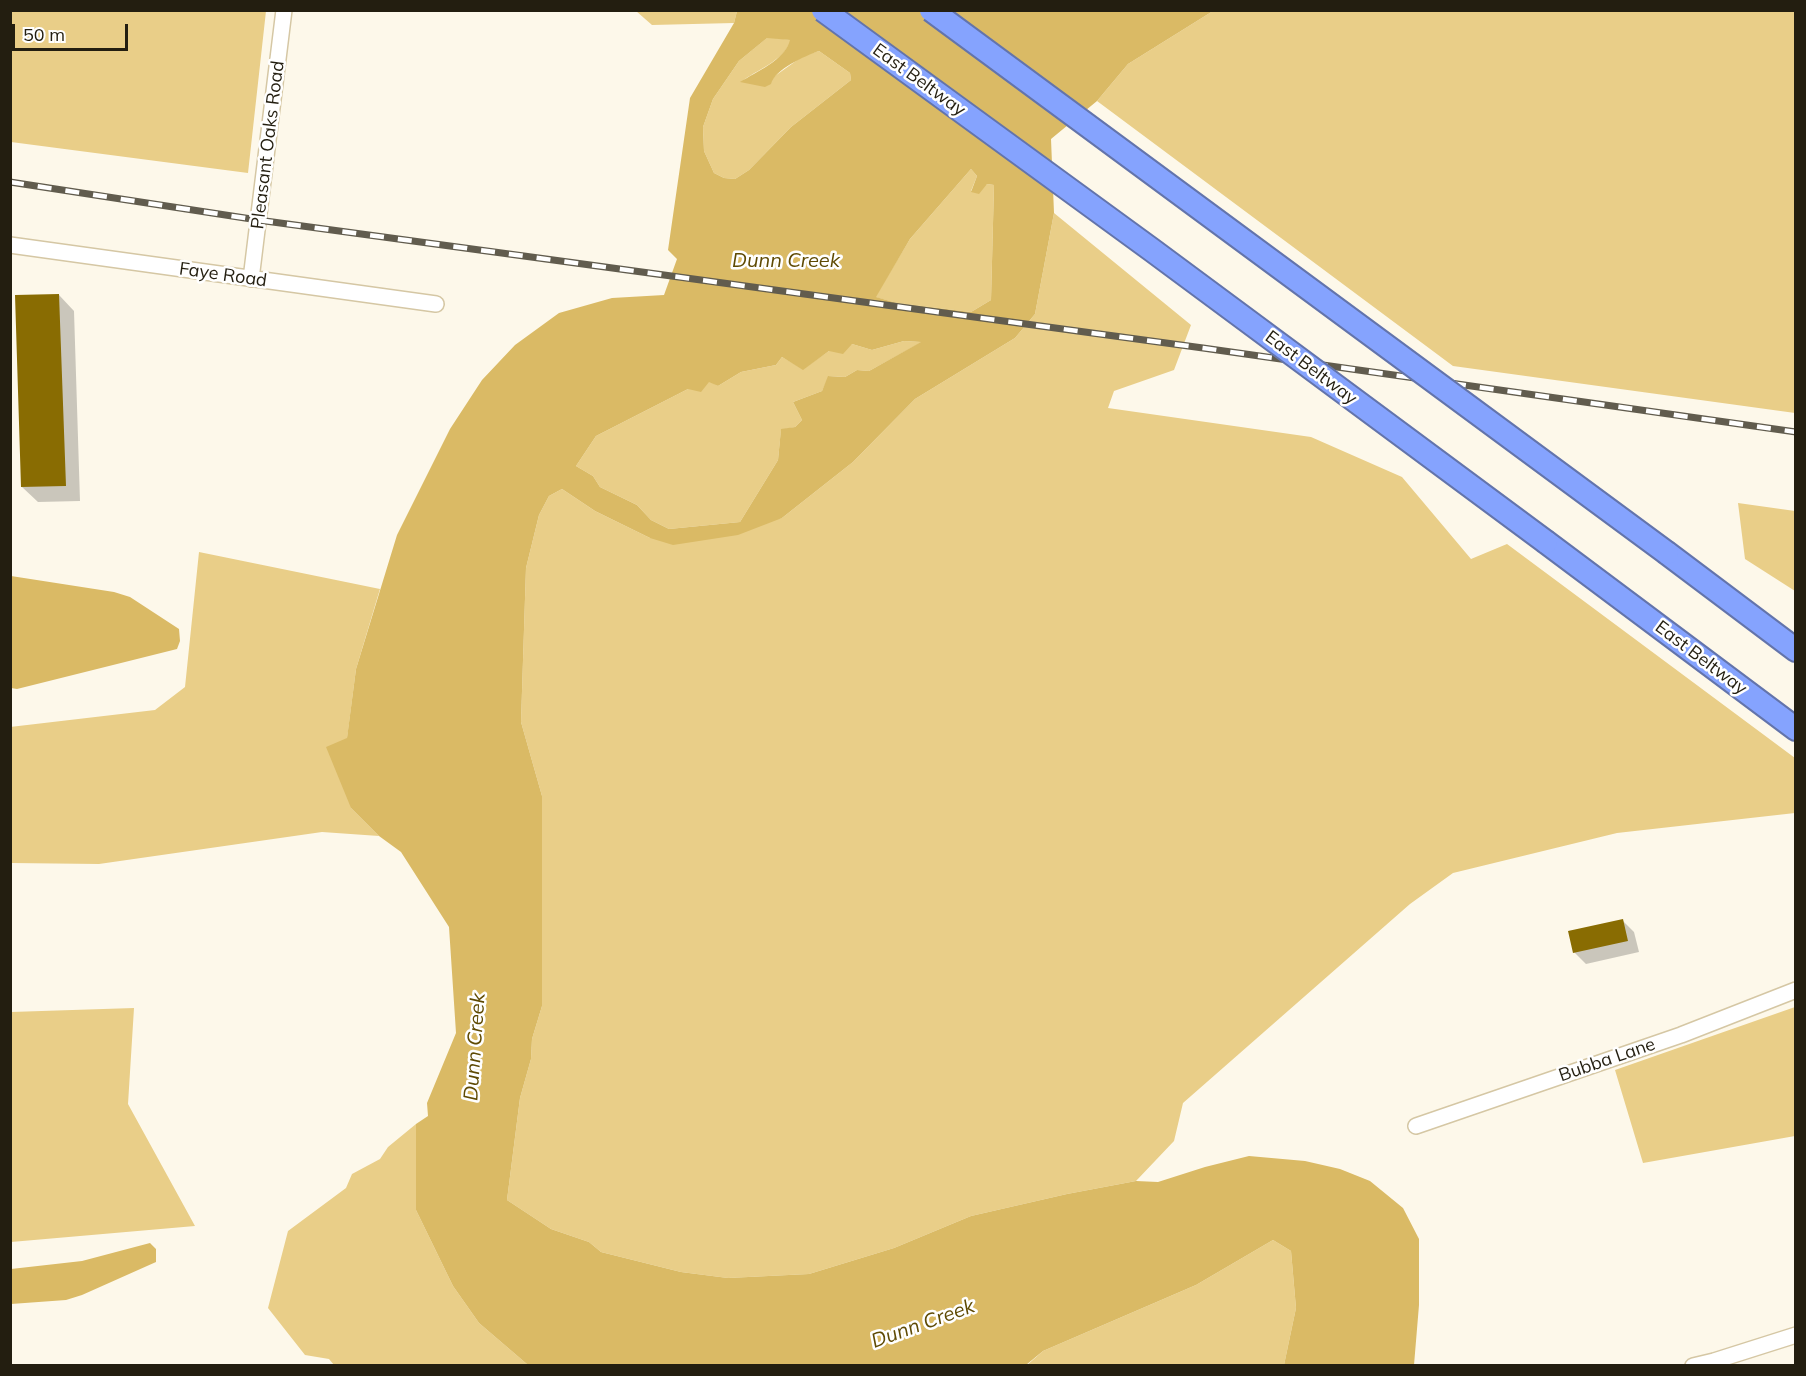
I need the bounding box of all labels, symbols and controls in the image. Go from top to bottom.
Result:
scale bar [15,12,130,50]
text: 50 m [23,23,65,46]
street label: East Beltway [868,39,970,121]
street label: Pleasant Oaks Road [247,60,289,230]
water label: Dunn Creek [732,249,840,273]
street label: Faye Road [178,258,268,292]
street label: East Beltway [1261,326,1361,410]
street label: East Beltway [1651,616,1751,700]
water label: Dunn Creek [459,992,491,1102]
street label: Bubba Lane [1556,1033,1658,1087]
water label: Dunn Creek [868,1294,978,1354]

